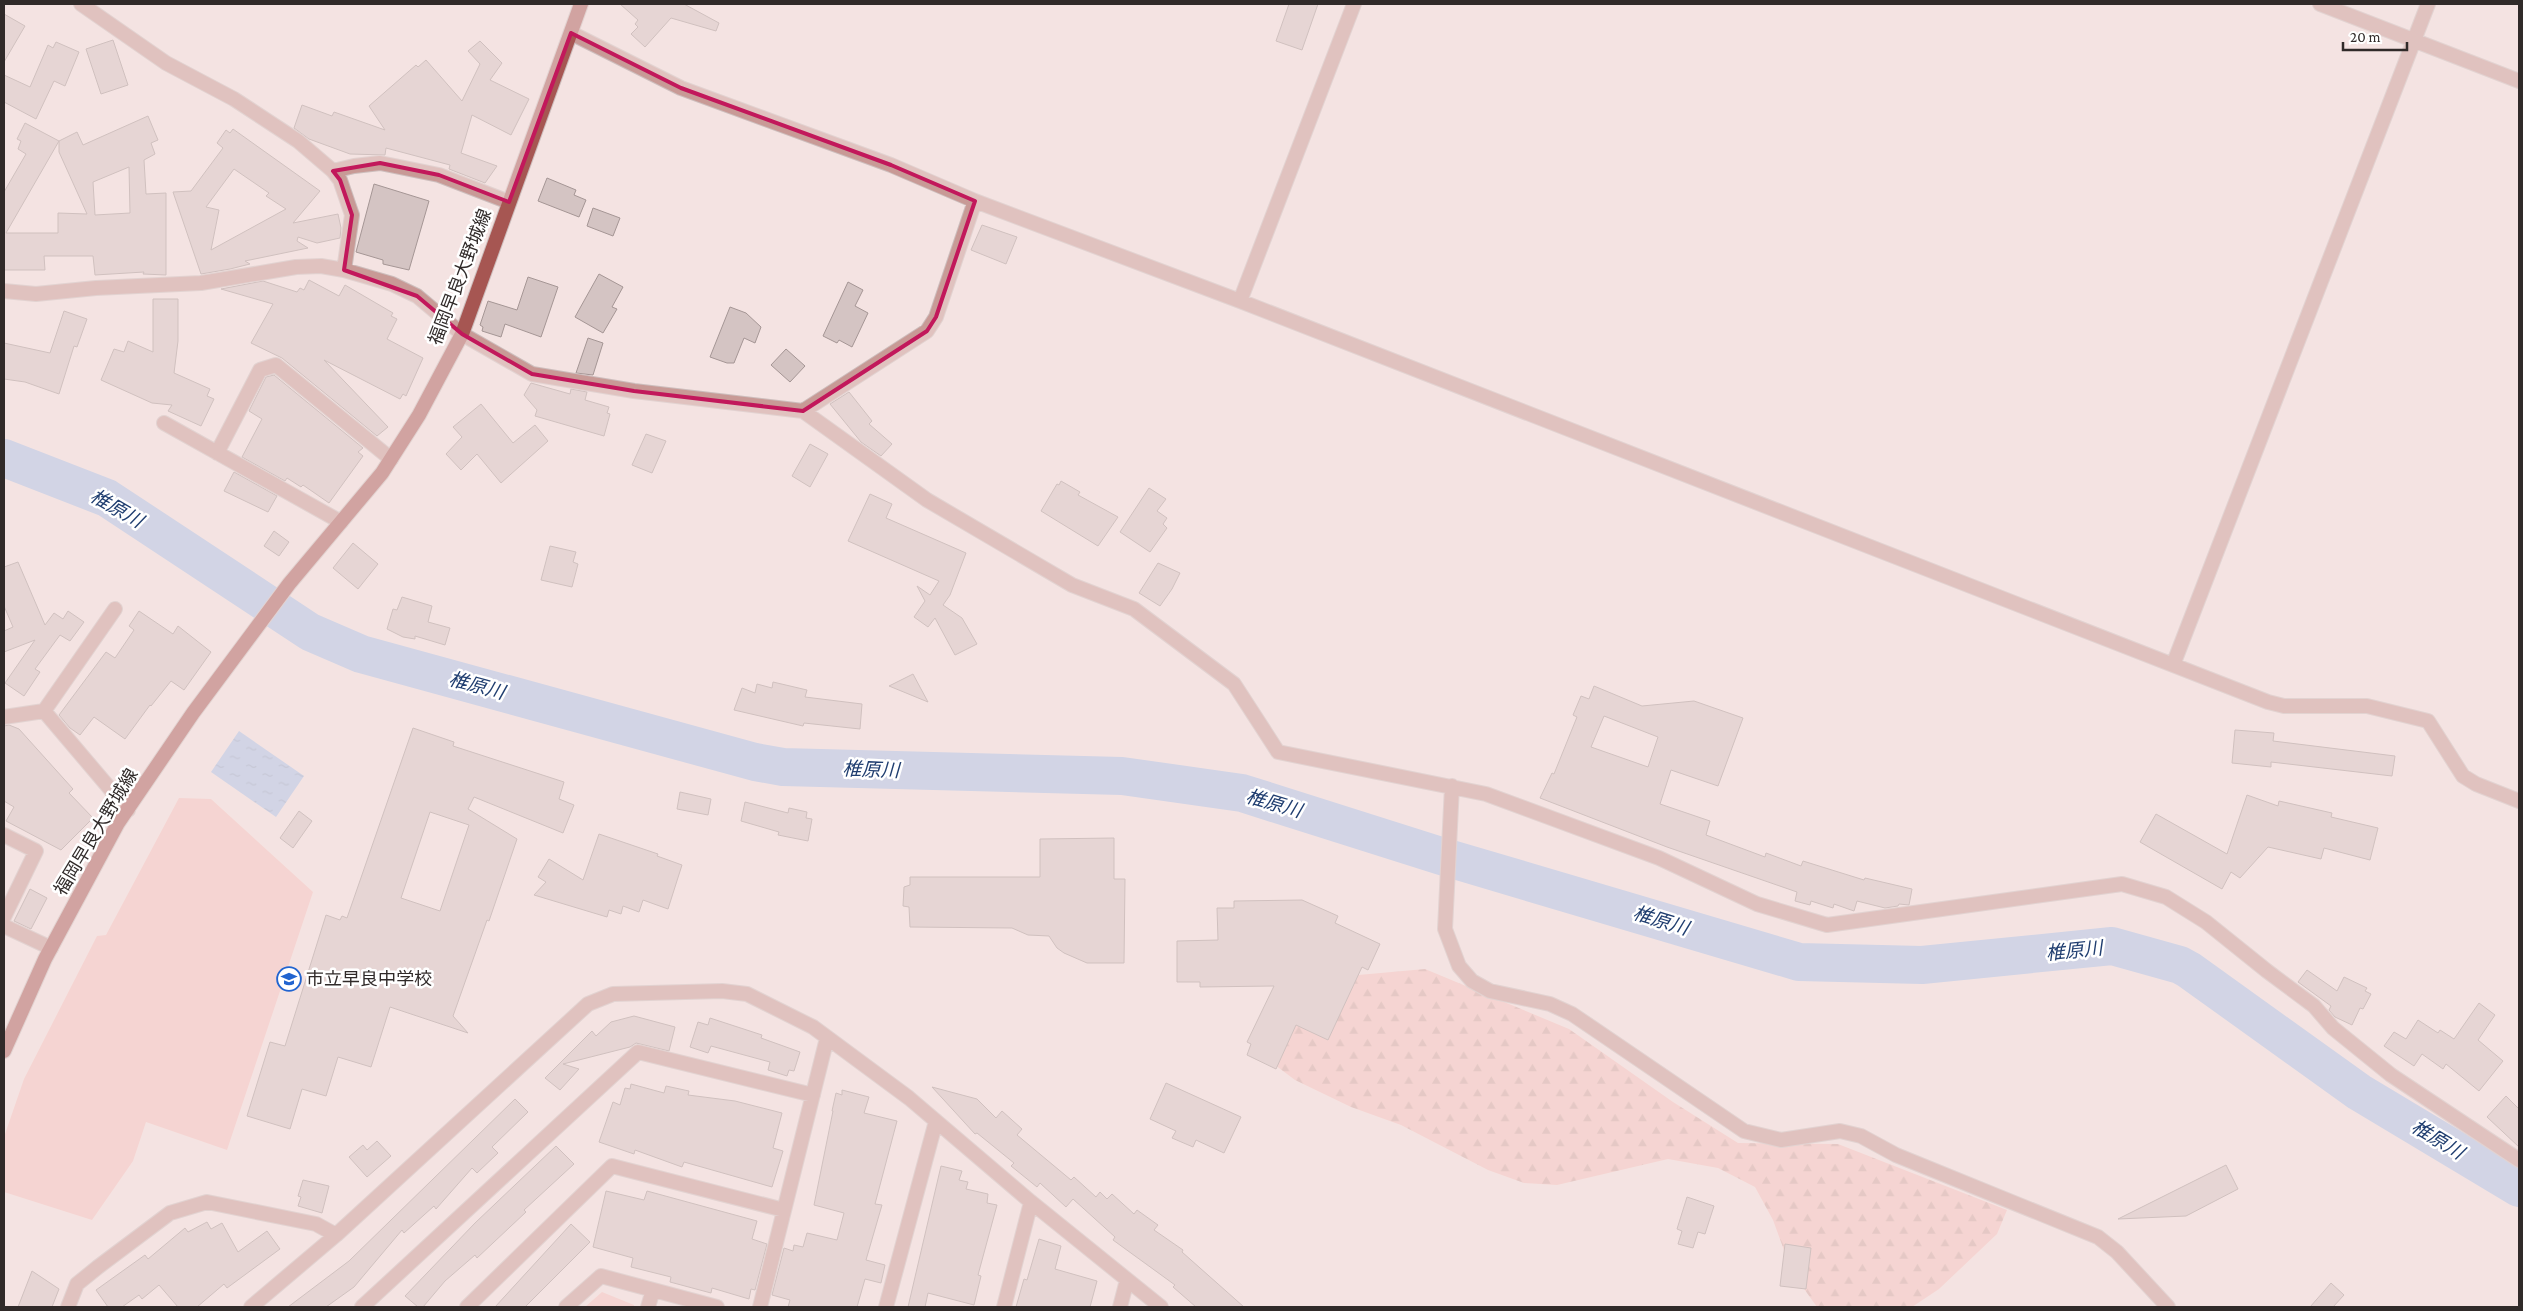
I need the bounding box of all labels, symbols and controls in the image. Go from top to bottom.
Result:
scale bar [2343,20,2407,52]
text: 20 m [2350,29,2381,45]
street label: 福岡早良大野城線 [425,206,495,348]
water label: 椎原川 [87,485,148,533]
water label: 椎原川 [447,668,509,704]
water label: 椎原川 [842,758,902,781]
street label: 福岡早良大野城線 [50,765,142,899]
water label: 椎原川 [1244,786,1306,822]
water label: 椎原川 [1631,902,1693,939]
water label: 椎原川 [2045,937,2105,964]
school or university icon: 市立早良中学校 [276,966,302,992]
place label: 市立早良中学校 [306,969,432,989]
water label: 椎原川 [2408,1116,2469,1164]

